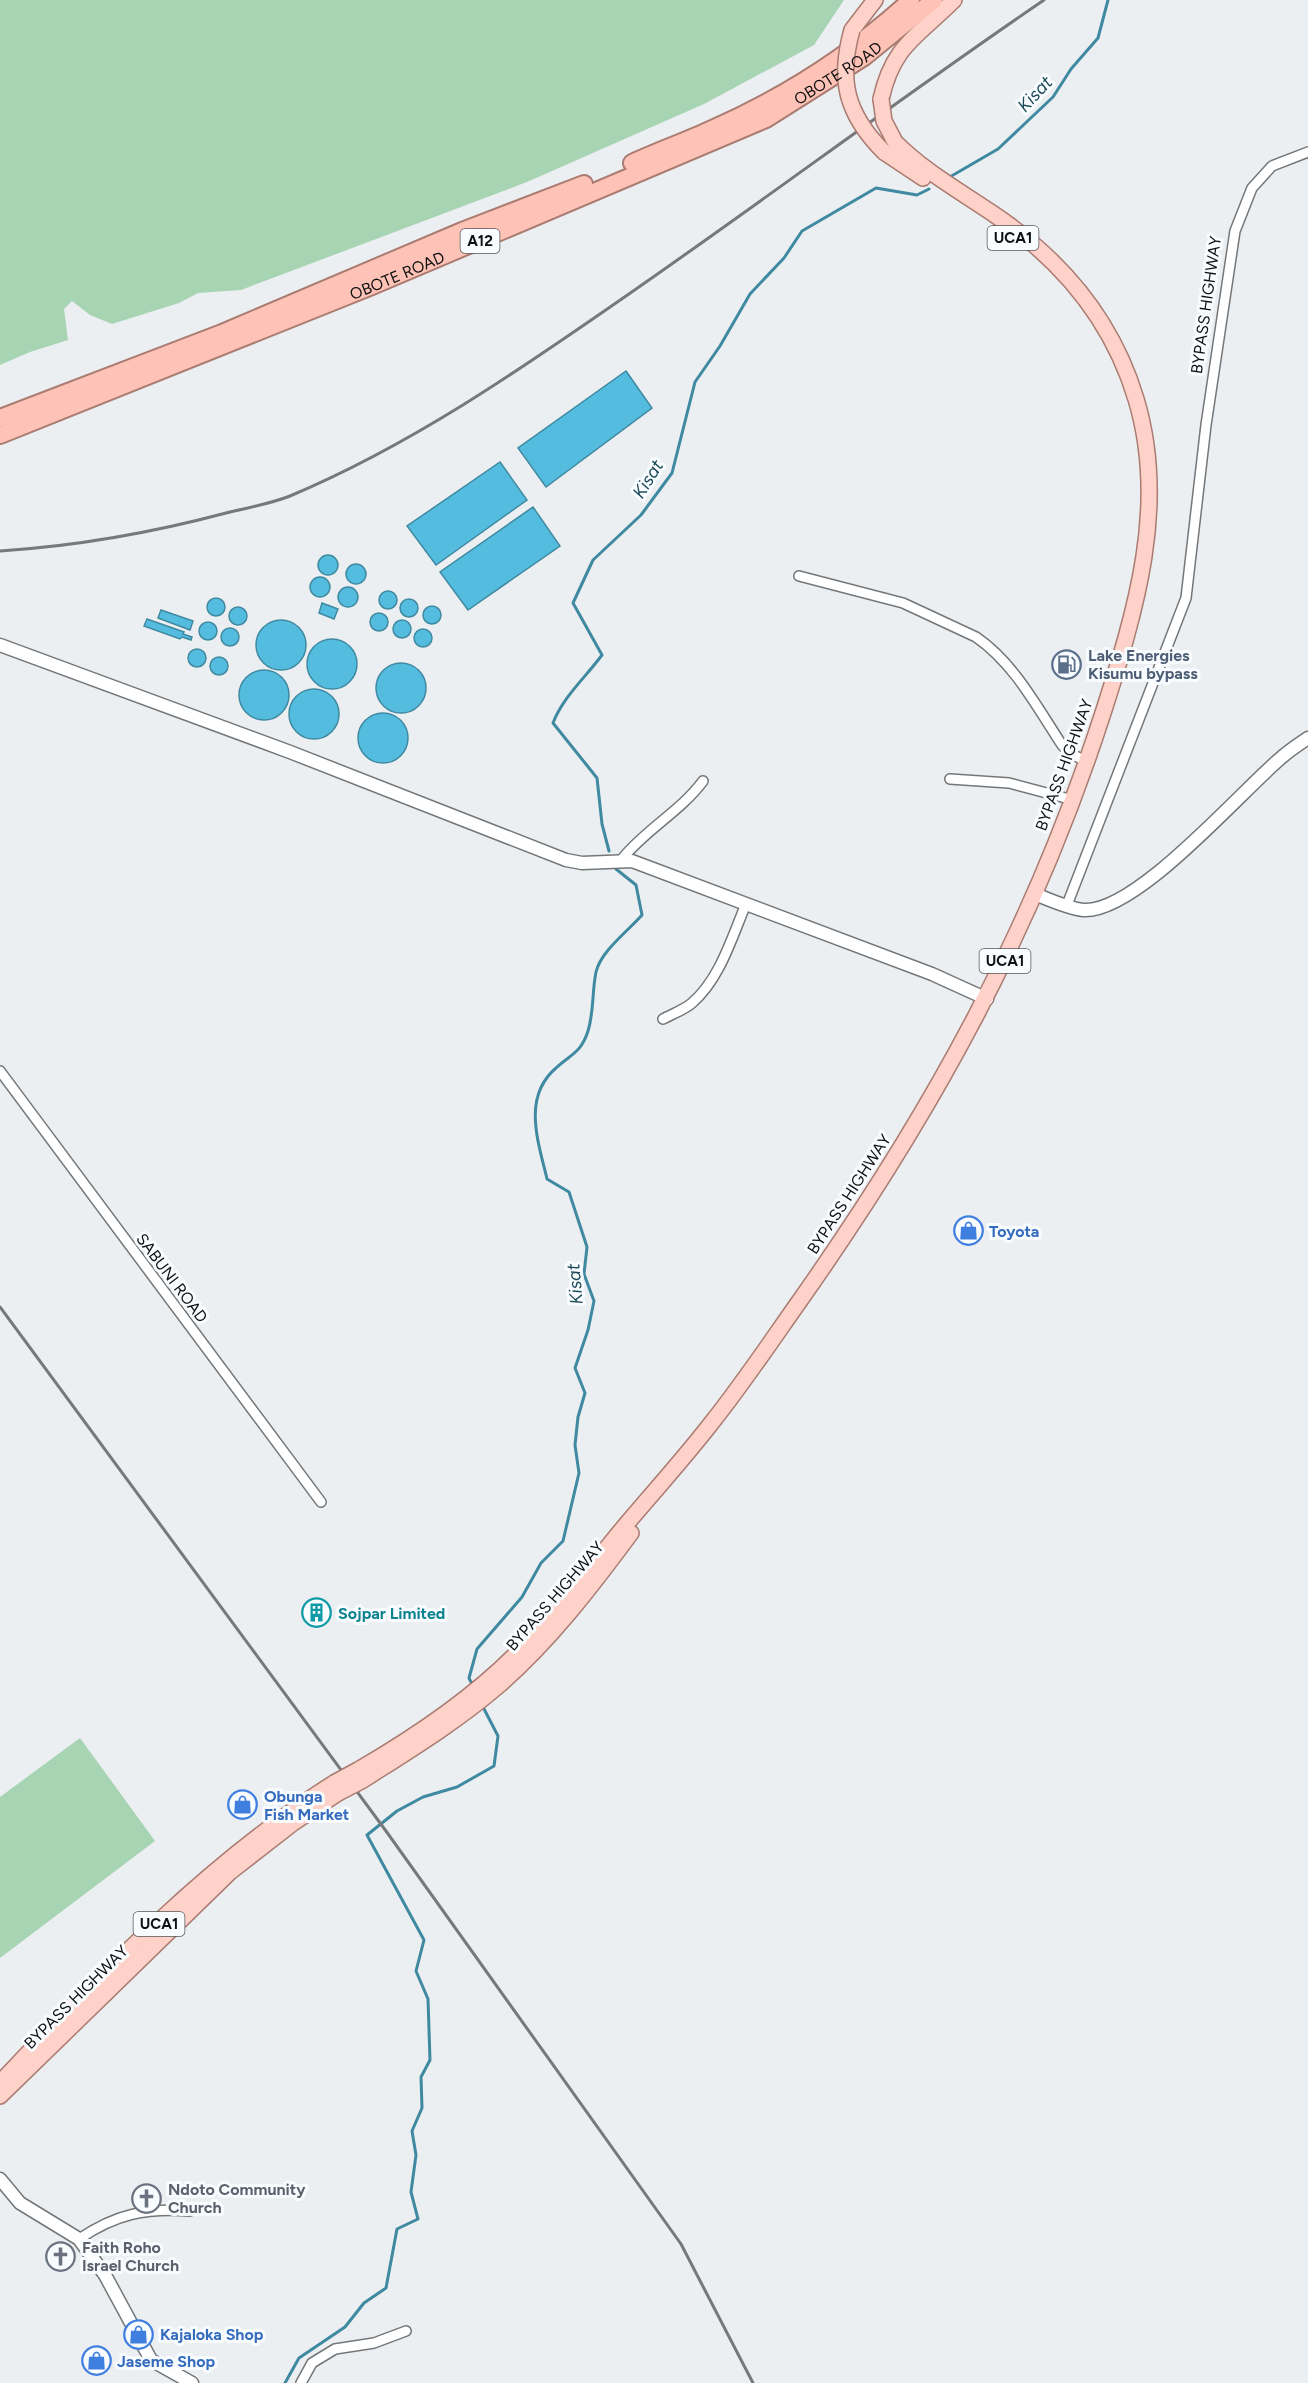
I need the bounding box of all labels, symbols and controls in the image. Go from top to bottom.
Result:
street label: OBOTE ROAD [790,37,885,108]
water label: Kisat [1013,71,1057,117]
road number: UCA1 [988,226,1038,250]
road number: A12 [460,229,500,253]
street label: BYPASS HIGHWAY [1187,235,1225,375]
street label: OBOTE ROAD [347,247,447,303]
water label: Kisat [628,456,668,502]
place label: Lake Energies Kisumu bypass [1088,646,1198,683]
fuel station icon: Lake Energies Kisumu bypass [1051,648,1083,680]
street label: BYPASS HIGHWAY [1031,696,1097,833]
road number: UCA1 [980,949,1030,973]
street label: BYPASS HIGHWAY [803,1130,895,1257]
shop icon: Toyota [952,1215,984,1247]
place label: Toyota [989,1222,1039,1241]
street label: SABUNI ROAD [132,1230,212,1326]
water label: Kisat [562,1263,588,1305]
street label: BYPASS HIGHWAY [502,1537,608,1655]
building icon: Sojpar Limited [301,1597,333,1629]
place label: Sojpar Limited [338,1604,445,1623]
place label: Obunga Fish Market [264,1787,349,1824]
shop icon: Obunga Fish Market [227,1789,259,1821]
road number: UCA1 [134,1912,184,1936]
street label: BYPASS HIGHWAY [20,1941,132,2053]
place label: Ndoto Community Church [168,2180,306,2217]
church icon: Ndoto Community Church [131,2182,163,2214]
place label: Faith Roho Israel Church [82,2238,179,2275]
church icon: Faith Roho Israel Church [45,2240,77,2272]
shop icon: Kajaloka Shop [123,2318,155,2350]
place label: Kajaloka Shop [160,2325,264,2344]
shop icon: Jaseme Shop [80,2345,112,2377]
place label: Jaseme Shop [117,2352,215,2371]

